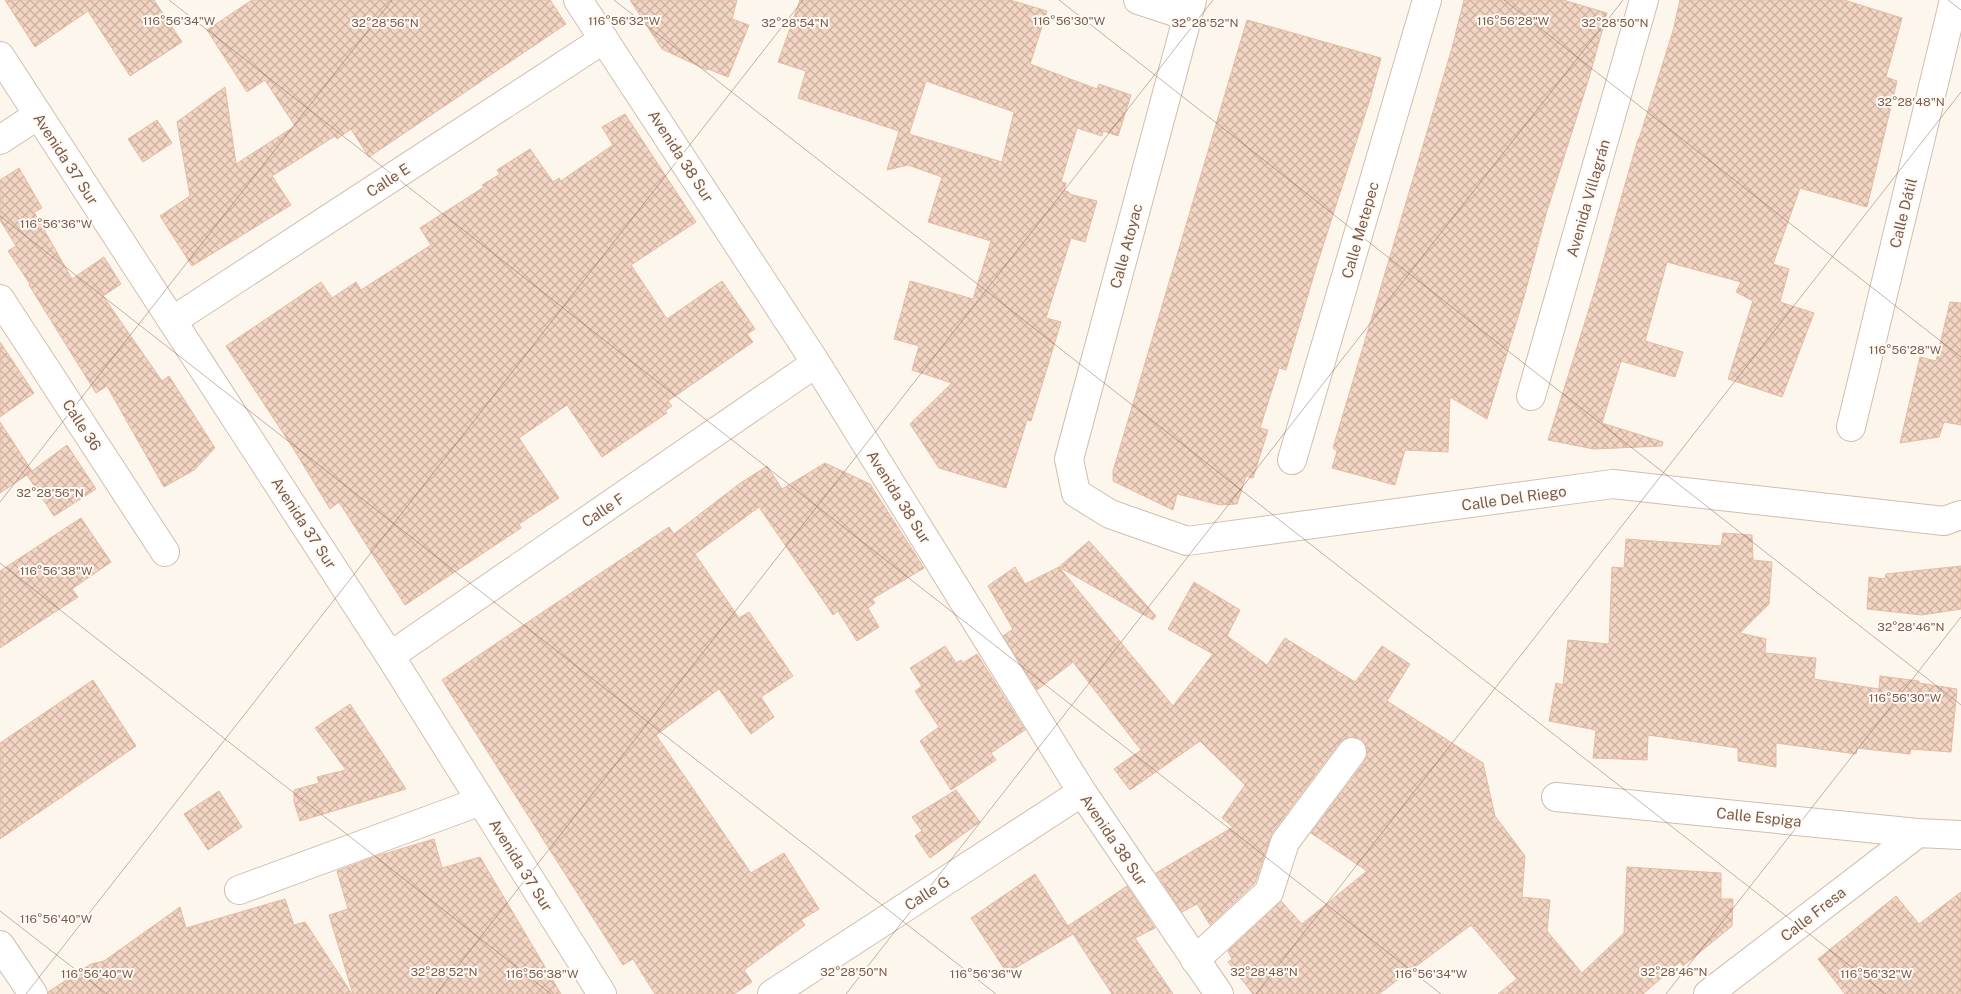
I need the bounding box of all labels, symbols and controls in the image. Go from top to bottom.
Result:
text: 116°56'34"W [143,14,216,28]
text: 116°56'32"W [588,14,661,28]
text: 116°56'30"W [1033,14,1106,28]
text: 116°56'28"W [1477,14,1550,28]
text: 32°28'56"N [351,16,419,30]
text: 32°28'54"N [761,16,829,30]
text: 32°28'52"N [1171,16,1239,30]
text: 32°28'50"N [1581,16,1649,30]
text: 32°28'48"N [1877,95,1945,109]
street label: Avenida 38 Sur [645,107,717,205]
street label: Avenida 37 Sur [30,110,102,208]
street label: Avenida Villagrán [1563,137,1613,259]
street label: Calle E [363,160,413,200]
street label: Calle Dátil [1886,176,1920,250]
street label: Calle Metepec [1338,180,1382,280]
street label: Calle Atoyac [1107,202,1145,290]
text: 116°56'36"W [20,217,93,231]
text: 116°56'28"W [1869,343,1942,357]
street label: Calle 36 [59,396,105,454]
street label: Avenida 38 Sur [864,447,934,547]
street label: Avenida 37 Sur [268,474,340,572]
street label: Calle Del Riego [1460,482,1568,514]
text: 32°28'56"N [16,486,84,500]
street label: Calle F [578,489,628,530]
text: 116°56'38"W [20,564,93,578]
text: 32°28'46"N [1877,620,1945,634]
text: 116°56'30"W [1869,691,1942,705]
street label: Avenida 38 Sur [1077,791,1151,889]
street label: Calle Espiga [1715,804,1803,830]
street label: Avenida 37 Sur [486,816,556,914]
street label: Calle G [901,872,953,914]
street label: Calle Fresa [1777,883,1849,945]
text: 116°56'40"W [20,912,93,926]
text: 32°28'52"N [410,965,478,979]
text: 32°28'50"N [820,965,888,979]
text: 32°28'48"N [1230,965,1298,979]
text: 32°28'46"N [1640,965,1708,979]
text: 116°56'40"W [61,967,134,981]
text: 116°56'38"W [506,967,579,981]
text: 116°56'36"W [950,967,1023,981]
text: 116°56'34"W [1395,967,1468,981]
text: 116°56'32"W [1840,967,1913,981]

